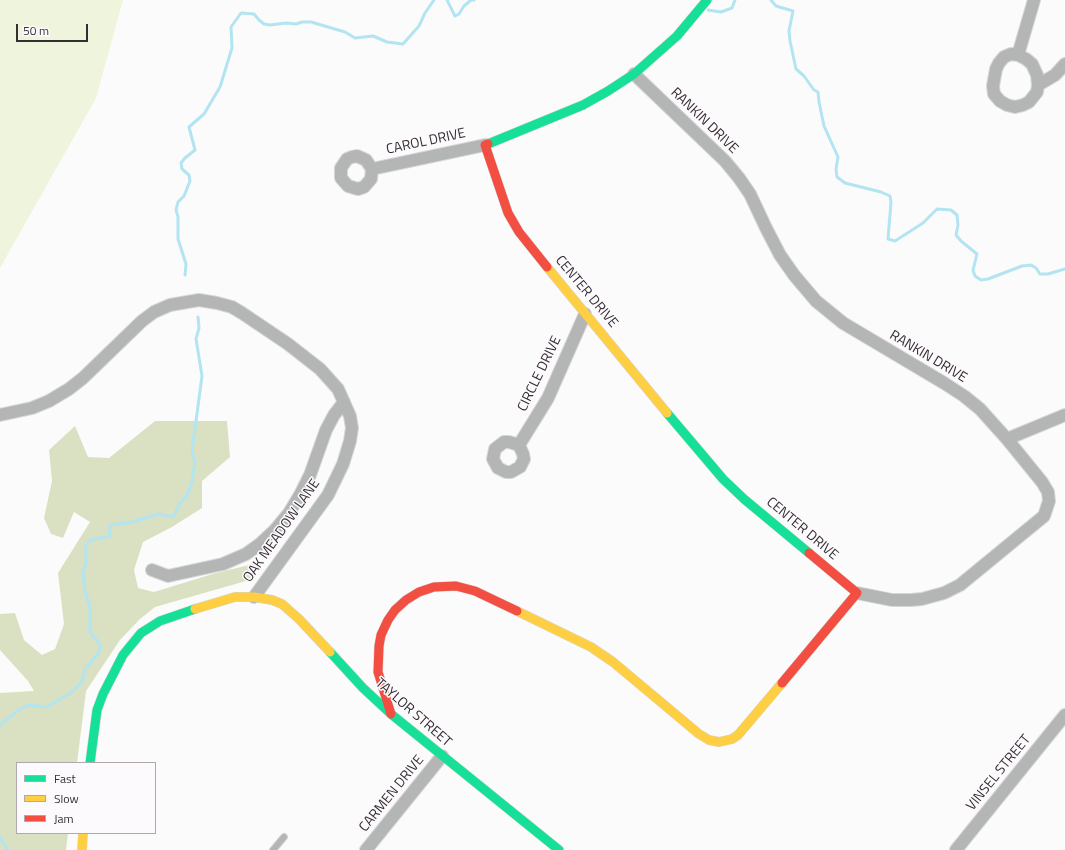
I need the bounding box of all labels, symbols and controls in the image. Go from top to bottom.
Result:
scale bar [18,16,90,42]
text: 50 m [23,21,49,40]
street label: RANKIN DRIVE [667,85,741,157]
street label: CAROL DRIVE [385,125,467,159]
street label: CENTER DRIVE [551,253,621,331]
street label: RANKIN DRIVE [886,327,970,387]
street label: CIRCLE DRIVE [515,334,565,414]
street label: OAK MEADOW LANE [240,476,324,586]
street label: CENTER DRIVE [763,494,841,564]
street label: TAYLOR STREET [371,675,455,751]
street label: VINSEL STREET [963,732,1035,814]
street label: CARMEN DRIVE [356,752,428,836]
legend [16,762,156,834]
text: Fast [54,769,76,788]
text: Slow [54,789,79,808]
text: Jam [54,809,74,828]

